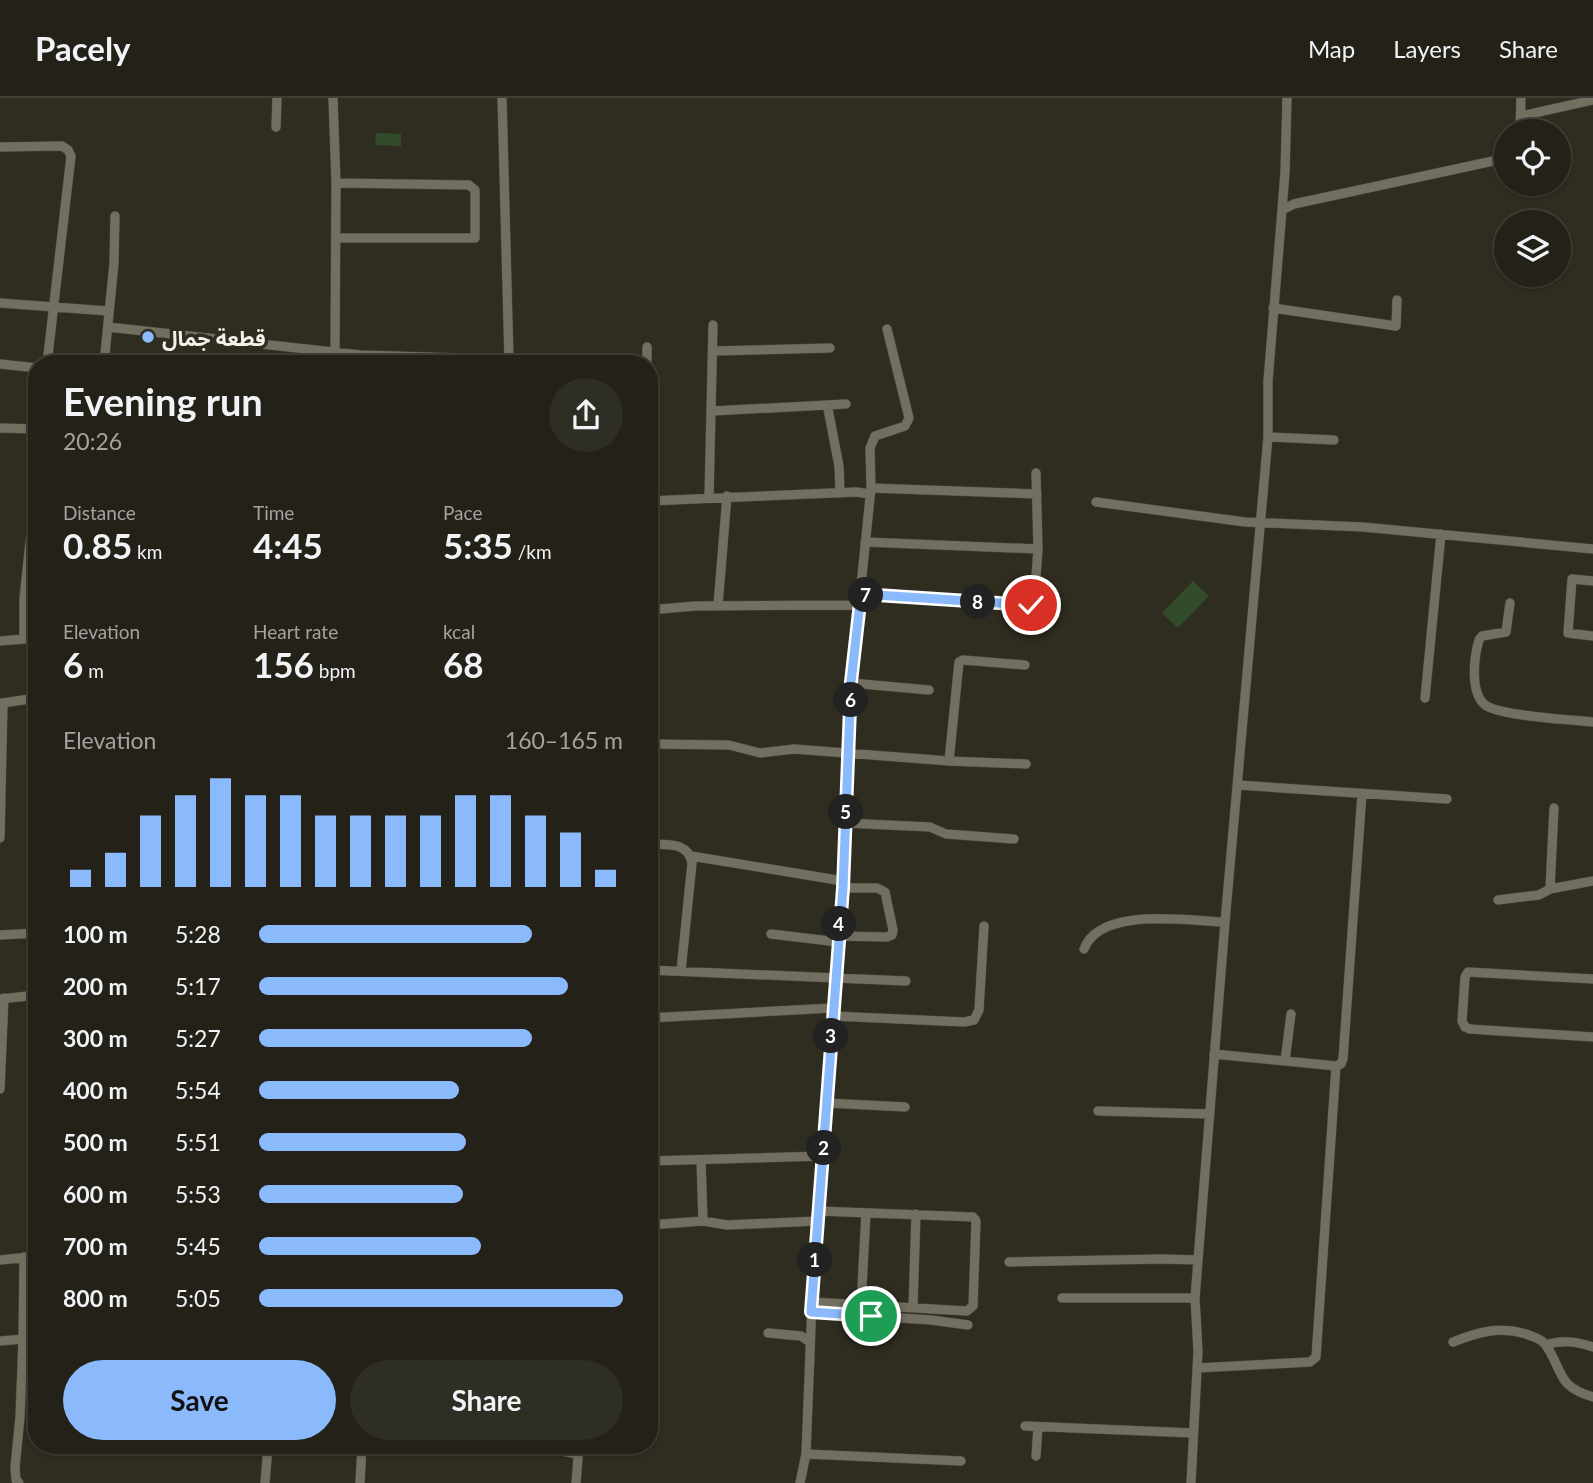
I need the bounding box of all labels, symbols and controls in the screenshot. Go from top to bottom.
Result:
text: Pacely [35,28,131,68]
text: Map [1308,34,1355,63]
text: Layers [1393,34,1461,63]
text: Share [1499,34,1558,63]
map controls [1494,119,1571,287]
button: locate [1494,119,1571,196]
button: layers [1494,210,1571,287]
place label: قطعة جمال [162,325,266,351]
marker: قطعة جمال [140,329,156,345]
text: Evening run [63,378,263,424]
button: share [549,378,623,452]
text: 20:26 [63,427,122,455]
text: Distance [63,501,136,524]
text: Time [253,501,294,524]
text: Pace [443,501,482,524]
text: 0.85 [63,524,132,566]
text: 4:45 [253,524,323,566]
text: 5:35 [443,524,513,566]
text: km [132,540,162,563]
text: /km [513,540,552,563]
pin [1001,575,1061,635]
pin: 7 [848,578,884,612]
text: 7 [860,583,871,606]
pin: 8 [960,584,996,620]
icon: check [1012,586,1050,624]
text: 8 [972,590,983,613]
text: Elevation [63,620,140,643]
text: Heart rate [253,620,338,643]
text: kcal [443,620,475,643]
text: 6 [63,643,83,685]
text: 156 [253,643,314,685]
text: 68 [443,643,484,685]
text: m [83,659,104,682]
text: bpm [314,659,356,682]
pin: 6 [834,682,868,718]
text: 6 [845,688,856,711]
text: Elevation [63,726,156,754]
text: 160–165 m [505,726,623,754]
pin: 5 [828,794,864,830]
text: 5 [840,800,851,823]
pin: 4 [822,906,856,942]
text: 4 [833,912,844,935]
text: 100 m [63,920,128,948]
text: 5:28 [175,920,221,948]
text: 200 m [63,972,128,1000]
text: 5:17 [175,972,221,1000]
pin: 3 [814,1018,848,1054]
text: 300 m [63,1024,128,1052]
text: 5:27 [175,1024,221,1052]
text: 3 [825,1024,836,1047]
text: 400 m [63,1076,128,1104]
text: 5:54 [175,1076,221,1104]
text: 500 m [63,1128,128,1156]
text: 5:51 [175,1128,221,1156]
pin: 2 [806,1130,842,1166]
text: 2 [818,1136,829,1159]
text: 600 m [63,1180,128,1208]
text: 5:53 [175,1180,221,1208]
text: 700 m [63,1232,128,1260]
text: 5:45 [175,1232,221,1260]
pin: 1 [798,1242,832,1278]
text: 1 [809,1248,820,1271]
text: 800 m [63,1284,128,1312]
text: 5:05 [175,1284,221,1312]
pin [841,1286,901,1346]
icon: arrive [852,1297,890,1335]
button: Save [63,1360,336,1440]
button: Share [350,1360,623,1440]

